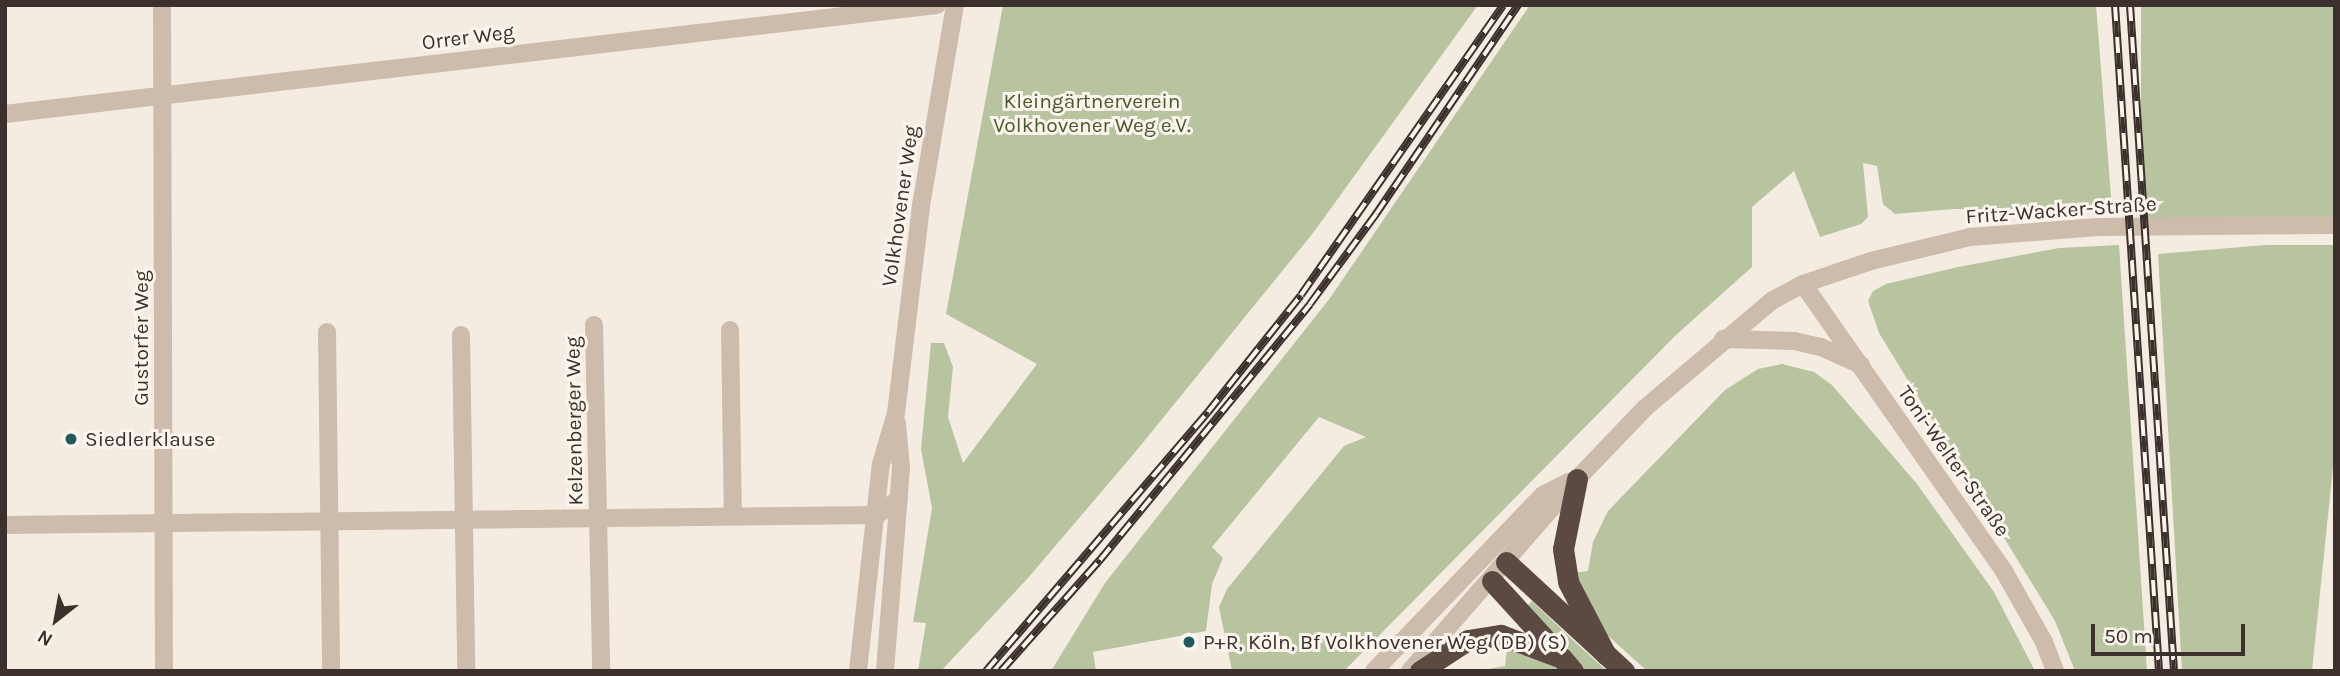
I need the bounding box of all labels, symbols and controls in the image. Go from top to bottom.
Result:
street label: Orrer Weg [420,19,516,55]
park label: Kleingärtnerverein Volkhovener Weg e.V. [993,88,1191,138]
street label: Volkhovener Weg [876,124,924,288]
street label: Fritz-Wacker-Straße [1965,191,2157,229]
street label: Gustorfer Weg [128,270,154,406]
street label: Kelzenberger Weg [560,336,588,506]
street label: Toni-Welter-Straße [1893,381,2015,541]
place label: Siedlerklause [85,426,215,452]
marker: Siedlerklause [63,431,79,447]
north arrow [21,585,91,655]
scale bar [2095,610,2249,654]
text: 50 m [2104,624,2153,648]
text: N [34,625,57,651]
place label: P+R, Köln, Bf Volkhovener Weg (DB) (S) [1203,629,1567,655]
marker: P+R, Köln, Bf Volkhovener Weg (DB) (S) [1181,634,1197,650]

